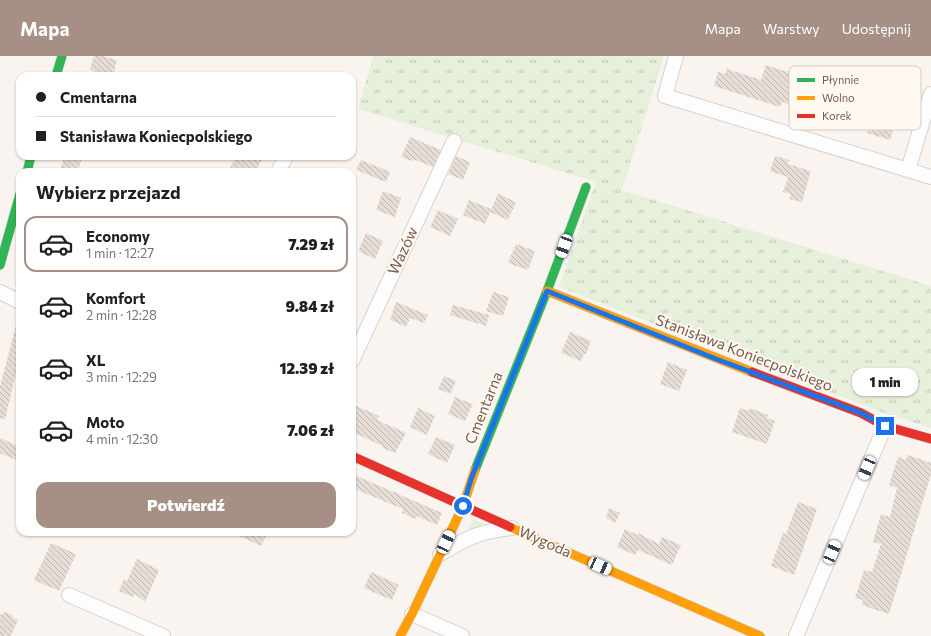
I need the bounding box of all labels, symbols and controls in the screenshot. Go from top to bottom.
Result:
text: Mapa [20,17,69,40]
text: Mapa [705,20,741,37]
text: Warstwy [763,20,820,37]
text: Udostępnij [842,20,911,37]
legend [789,66,921,130]
text: Płynnie [822,73,859,86]
text: Cmentarna [60,88,137,106]
text: Wolno [822,91,855,104]
text: Korek [822,109,852,122]
text: Stanisława Koniecpolskiego [60,127,253,145]
text: Wybierz przejazd [36,181,180,203]
street label: Wazów [383,224,421,277]
icon: car [38,226,74,262]
text: Economy [86,227,150,245]
car [554,233,574,259]
text: 7.29 zł [288,235,334,253]
text: 1 min · 12:27 [86,245,154,261]
icon: car [38,288,74,324]
text: Komfort [86,289,145,307]
text: 9.84 zł [286,297,334,315]
text: 2 min · 12:28 [86,307,157,323]
street label: Stanisława Koniecpolskiego [653,310,835,394]
icon: car [38,350,74,386]
text: XL [86,351,105,369]
text: 12.39 zł [279,359,334,377]
callout: 1 min [852,368,918,396]
text: 3 min · 12:29 [86,369,157,385]
street label: Cmentarna [460,369,506,446]
text: 1 min [869,374,901,390]
icon: car [38,412,74,448]
text: Moto [86,413,125,431]
route end [876,417,894,435]
text: 7.06 zł [287,421,334,439]
text: 4 min · 12:30 [86,431,158,447]
car [857,455,877,481]
button: Potwierdź [36,482,336,528]
route start [454,497,472,515]
street label: Wygoda [516,522,575,561]
car [435,529,457,555]
car [822,539,842,565]
car [587,556,613,576]

